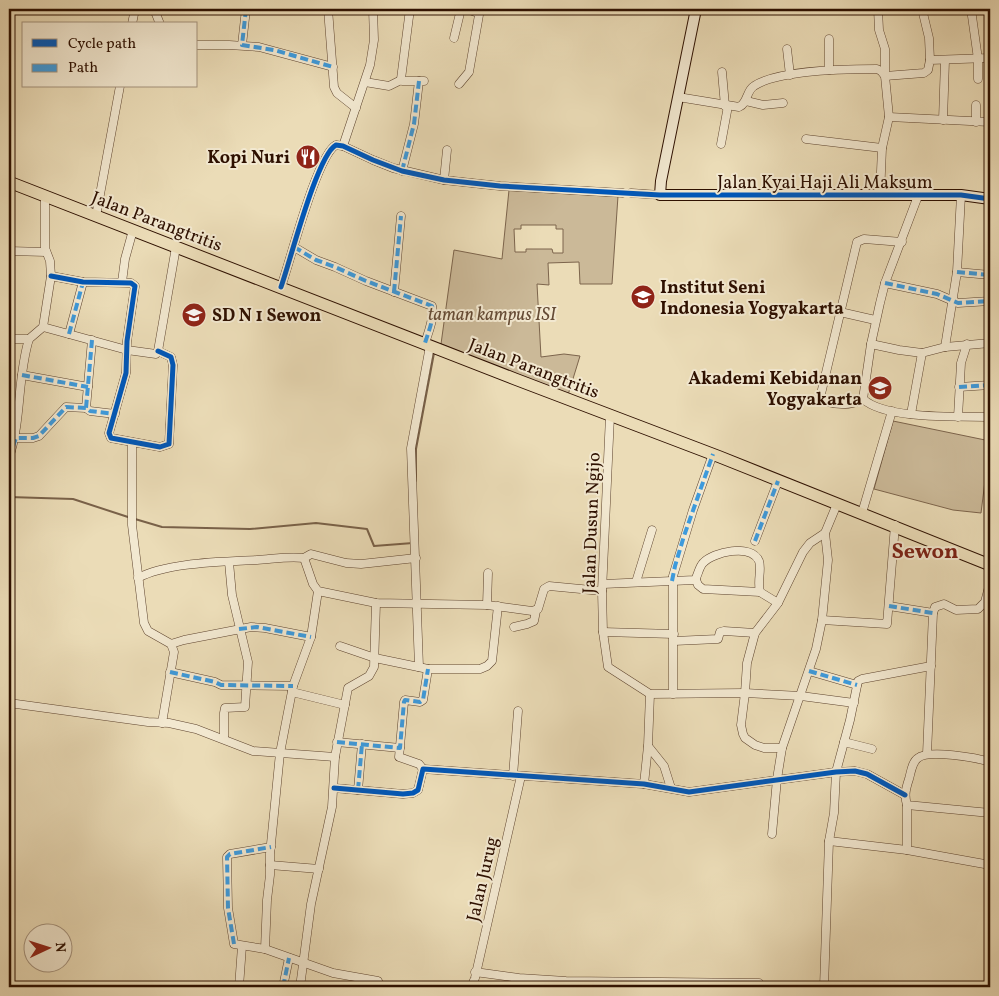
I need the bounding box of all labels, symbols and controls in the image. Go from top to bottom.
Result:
legend [22,22,198,88]
text: Cycle path [68,34,136,55]
text: Path [68,58,98,79]
restaurant icon: Kopi Nuri [295,144,321,170]
place label: Kopi Nuri [207,146,290,171]
street label: Jalan Kyai Haji Ali Maksum [717,171,933,196]
street label: Jalan Parangtritis [87,186,225,259]
place label: Institut Seni Indonesia Yogyakarta [660,276,844,322]
school or university icon: Institut Seni Indonesia Yogyakarta [630,284,656,310]
school or university icon: SD N 1 Sewon [181,302,207,328]
park label: taman kampus ISI [428,303,557,328]
place label: SD N 1 Sewon [212,304,321,329]
street label: Jalan Parangtritis [464,333,602,406]
place label: Akademi Kebidanan Yogyakarta [688,367,862,413]
school or university icon: Akademi Kebidanan Yogyakarta [867,375,893,401]
street label: Jalan Dusun Ngijo [578,452,607,594]
district label: Sewon [891,537,959,568]
street label: Jalan Jurug [462,834,505,924]
north arrow [22,924,72,974]
text: N [50,941,69,953]

